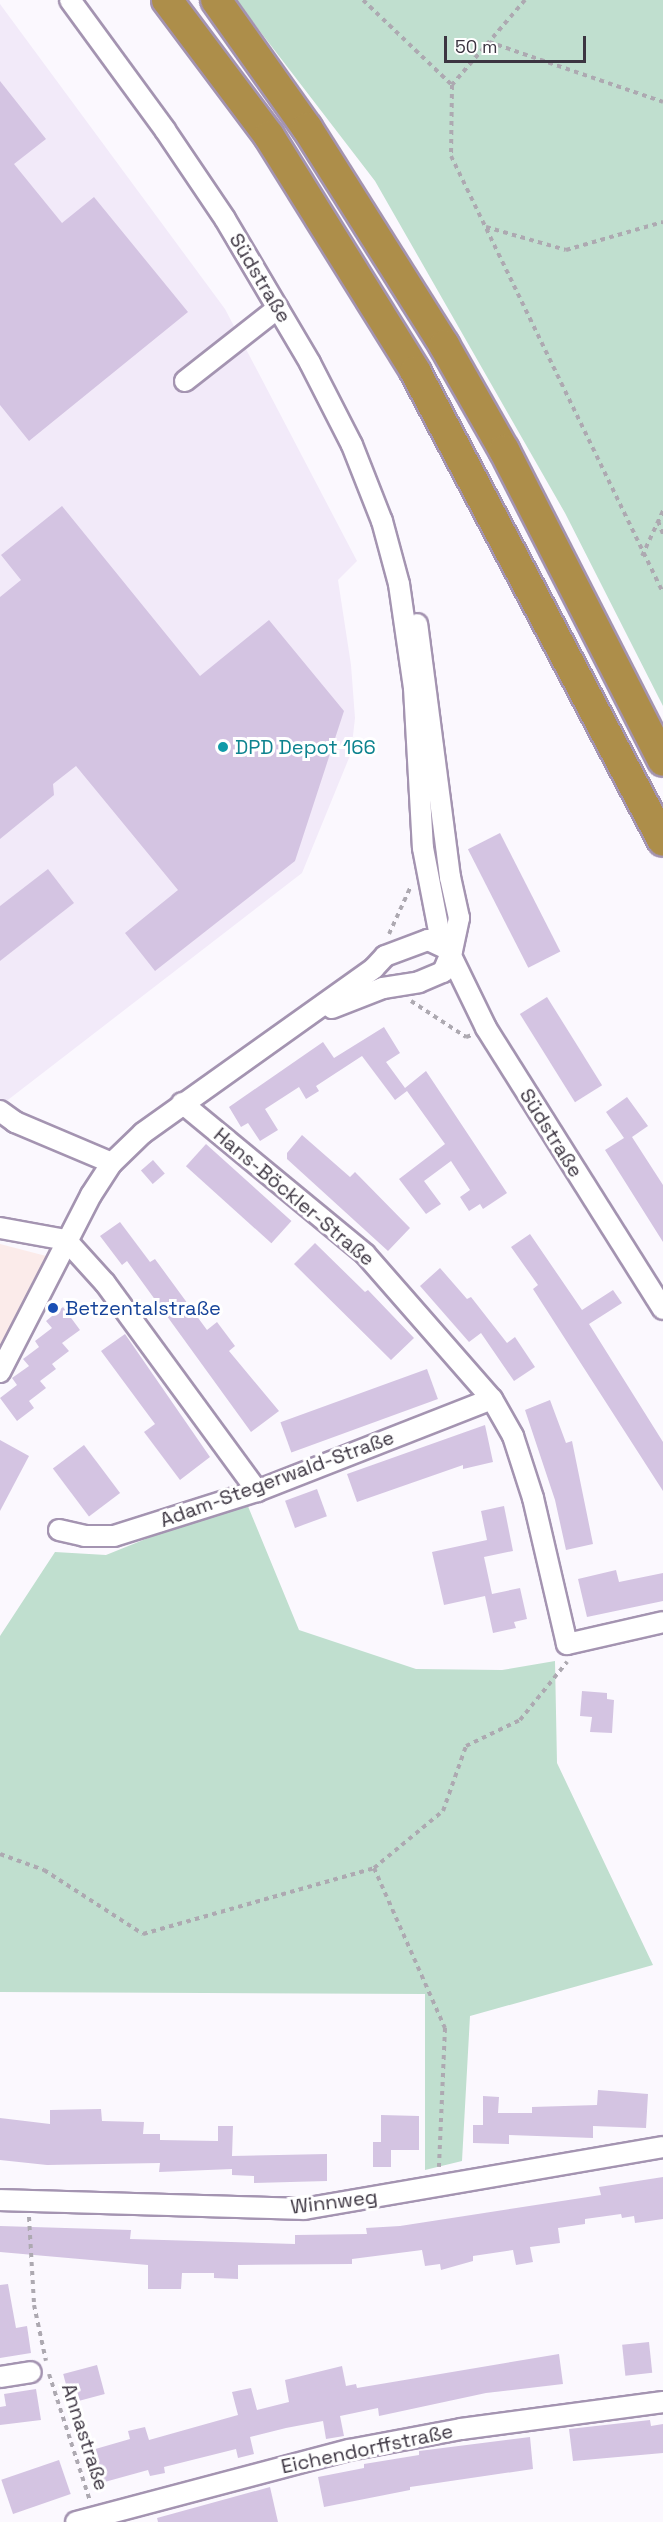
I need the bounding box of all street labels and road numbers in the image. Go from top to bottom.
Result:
street label: Südstraße [224,229,296,327]
street label: Südstraße [514,1084,588,1182]
street label: Hans-Böckler-Straße [209,1123,379,1271]
street label: Adam-Stegerwald-Straße [157,1425,397,1533]
street label: Winnweg [289,2185,379,2219]
street label: Annastraße [56,2380,114,2494]
street label: Eichendorffstraße [279,2419,455,2479]

